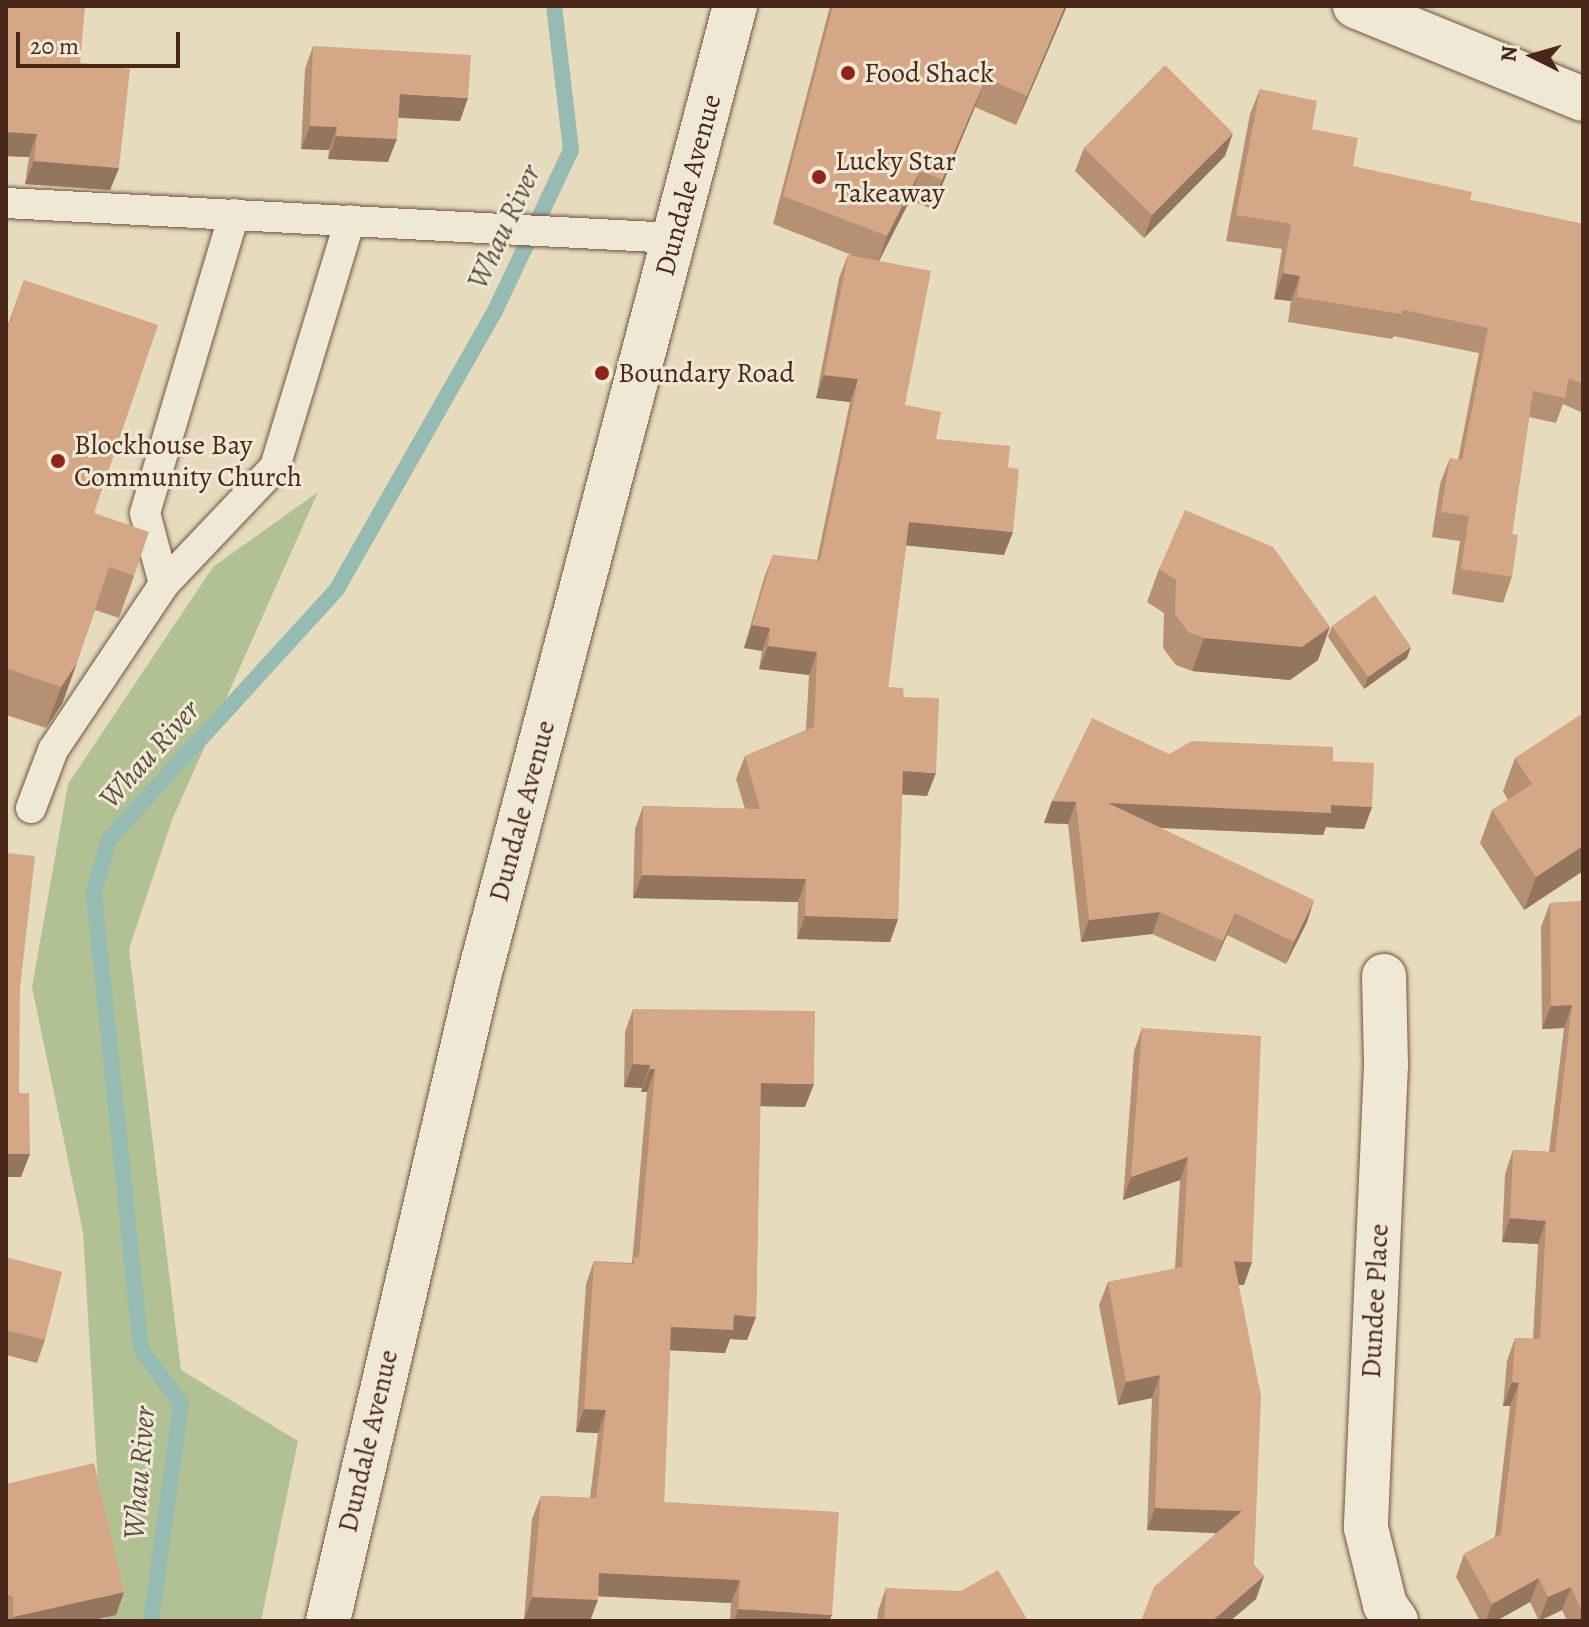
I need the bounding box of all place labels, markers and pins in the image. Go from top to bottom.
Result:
place label: Food Shack [864,56,994,90]
marker: Food Shack [839,64,857,82]
place label: Lucky Star Takeaway [835,144,956,210]
marker: Lucky Star Takeaway [810,168,828,186]
place label: Boundary Road [618,356,794,390]
marker: Boundary Road [593,364,611,382]
place label: Blockhouse Bay Community Church [74,428,302,494]
marker: Blockhouse Bay Community Church [49,452,67,470]

